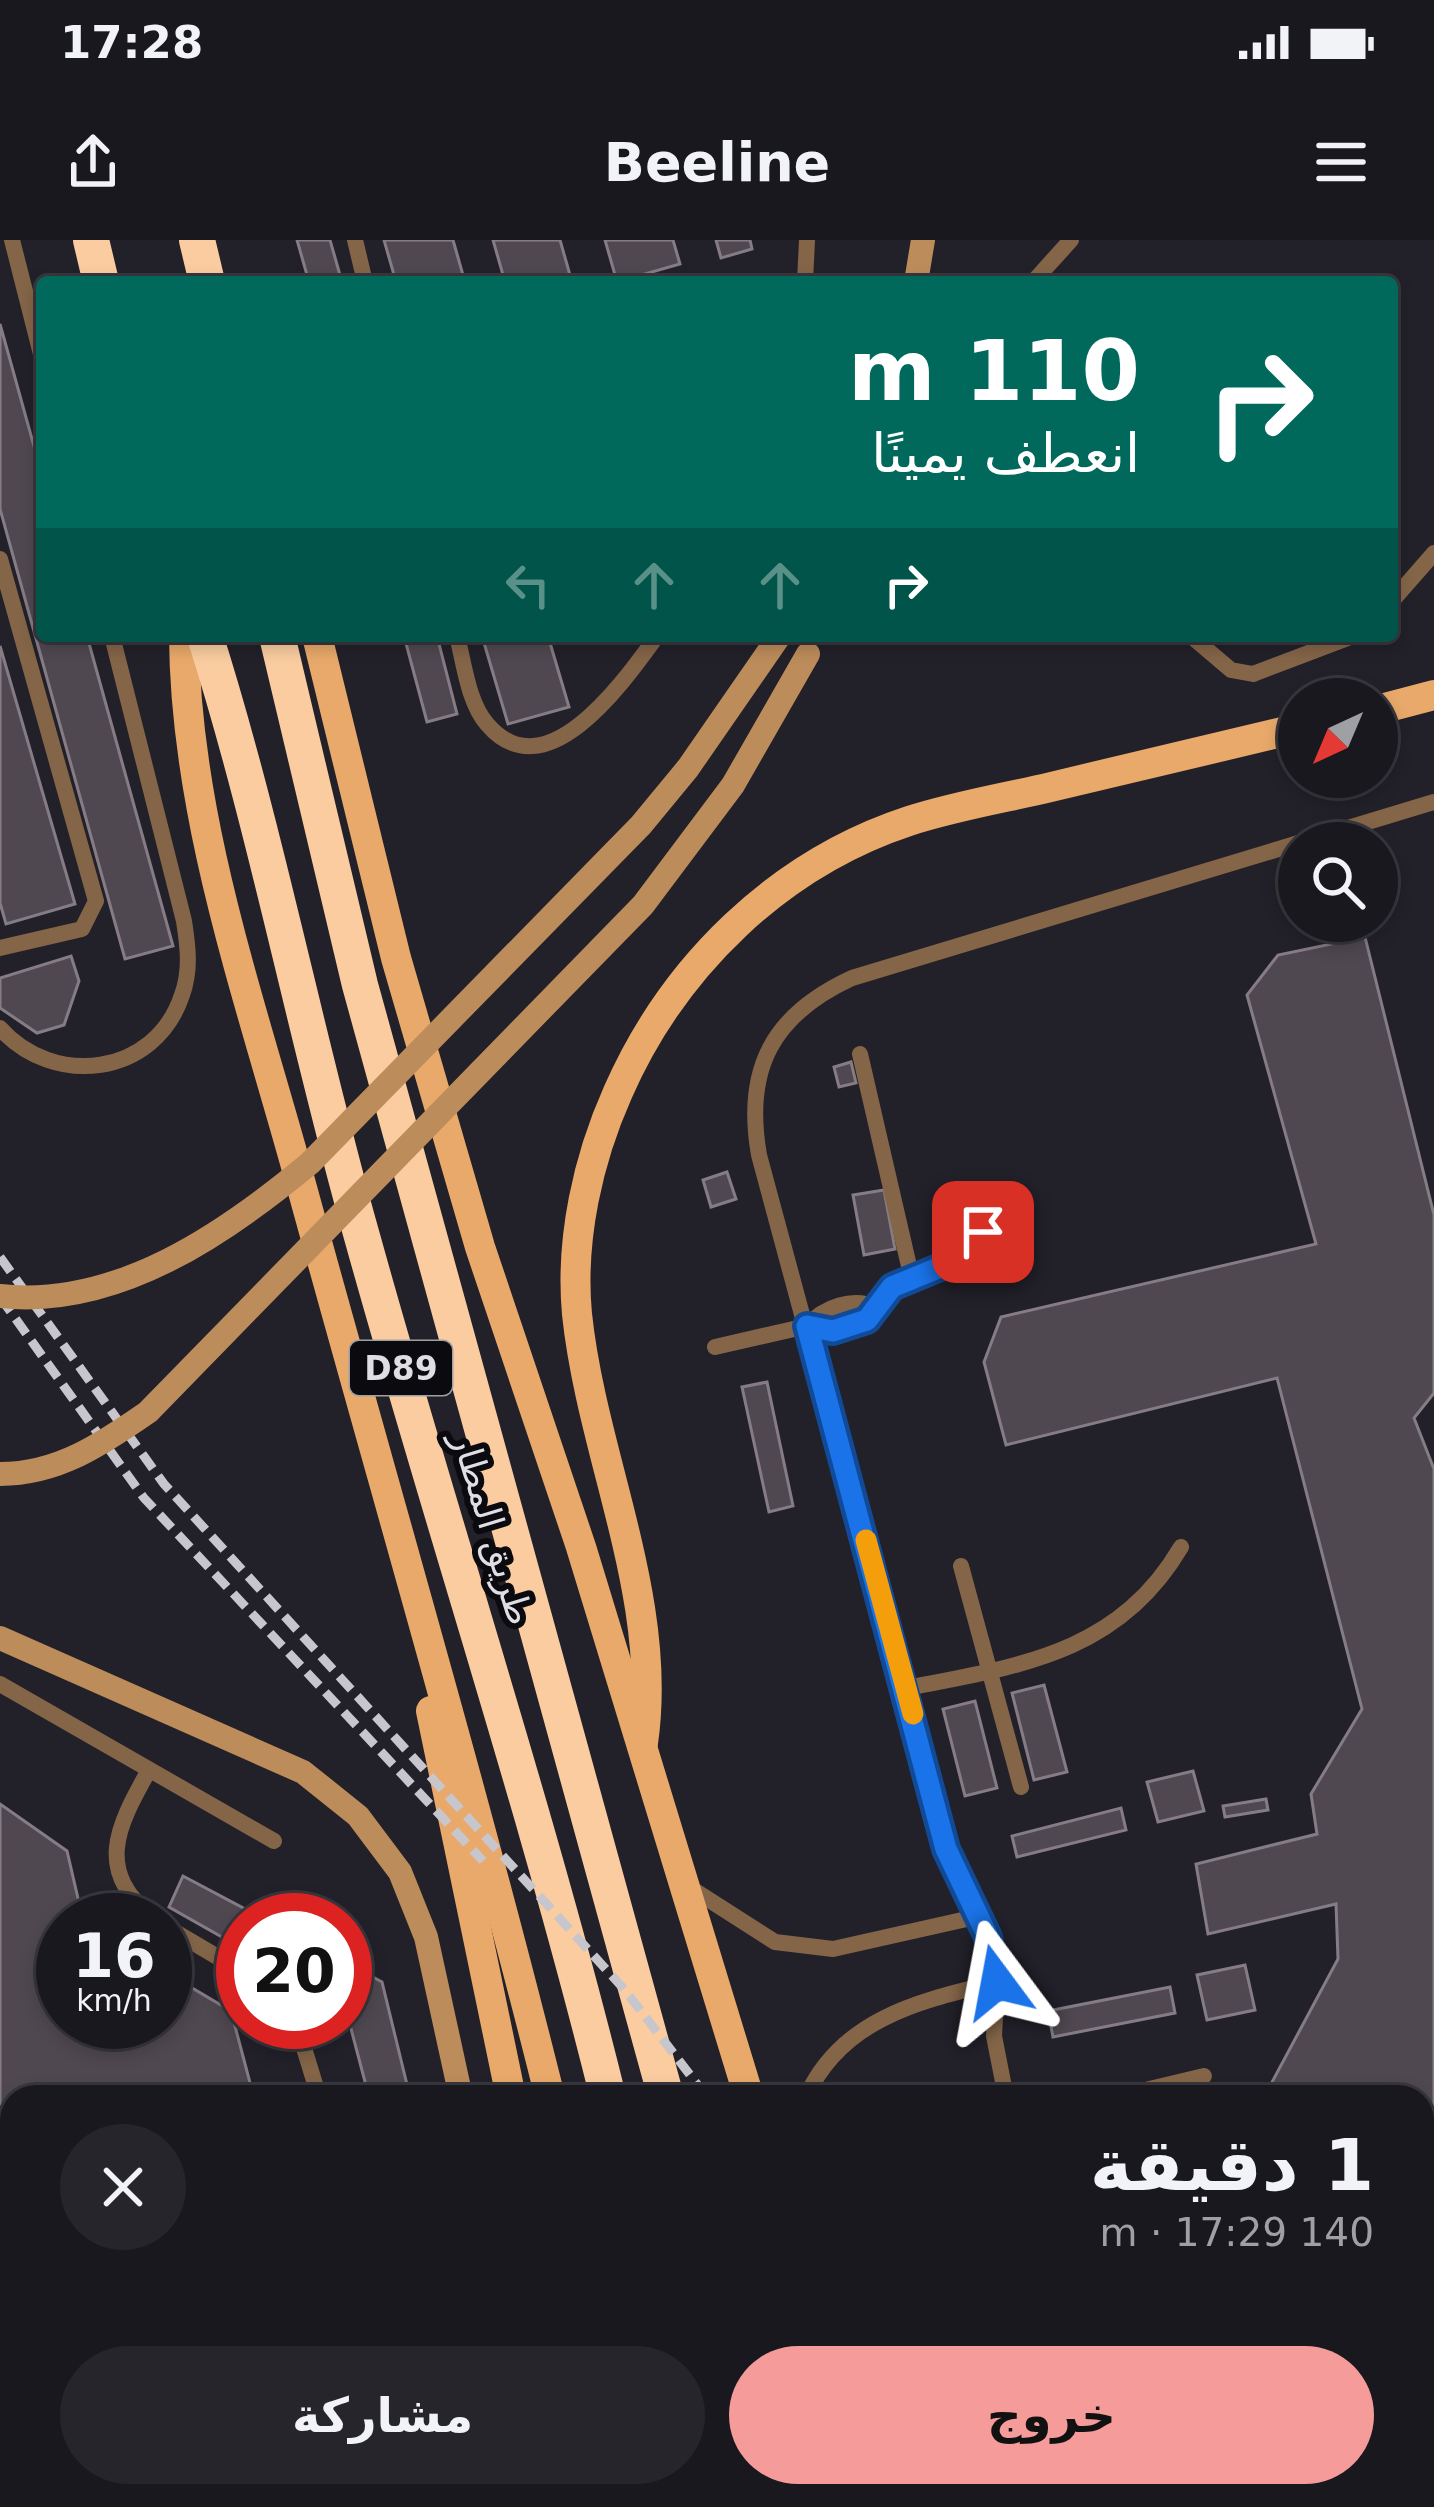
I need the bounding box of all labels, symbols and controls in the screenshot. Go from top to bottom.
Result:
text: 17:28 [60,16,203,69]
icon: share [60,129,126,195]
icon: menu [1308,129,1374,195]
text: Beeline [604,131,830,194]
text: 110 m [848,322,1140,420]
icon: right [1182,324,1338,480]
text: انعطف يمينًا [871,422,1140,485]
icon: left [495,552,561,618]
icon: ahead [621,552,687,618]
icon: ahead [747,552,813,618]
icon: right [873,552,939,618]
north arrow [1278,678,1398,798]
map controls [1278,678,1398,942]
button: search [1278,822,1398,942]
pin [932,1181,1034,1283]
icon: arrive [950,1199,1016,1265]
road number: D89 [350,1341,452,1395]
street label: طريق المطار [442,1425,541,1630]
speed limit sign: 20 [216,1893,372,2049]
position arrow [934,1919,1060,2045]
text: 16 [72,1921,156,1991]
text: km/h [76,1983,152,2018]
text: 1 دقيقة [1090,2123,1374,2207]
button: close [60,2124,186,2250]
text: 140 m · 17:29 [1100,2210,1374,2255]
button: مشاركة [60,2346,705,2484]
button: خروج [729,2346,1374,2484]

